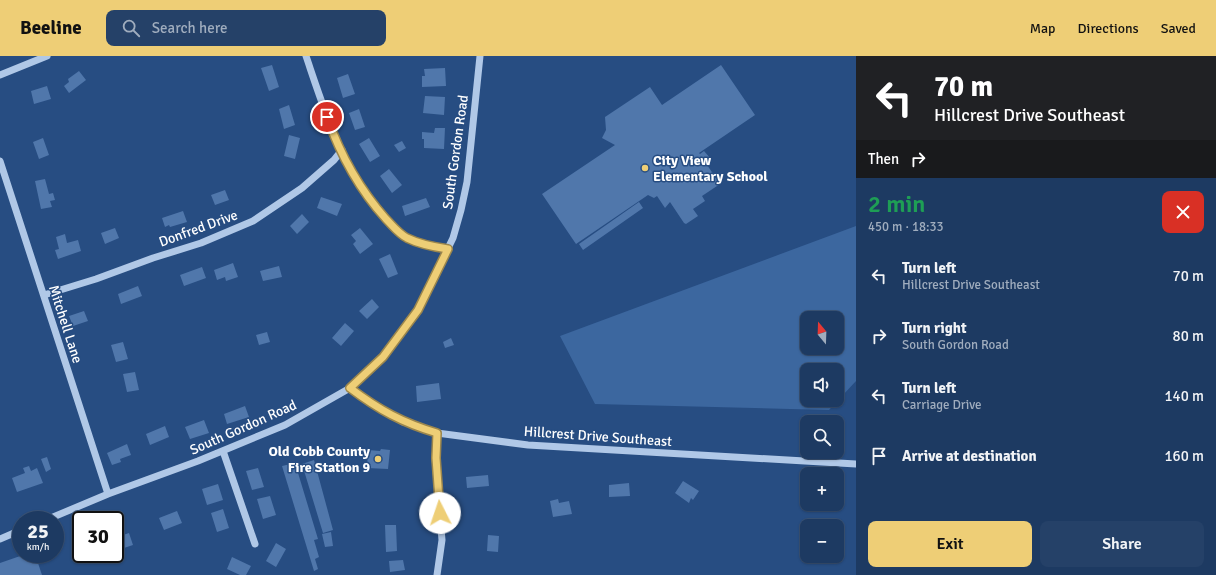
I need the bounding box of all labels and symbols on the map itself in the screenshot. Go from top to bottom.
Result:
street label: South Gordon Road [439,94,472,210]
pin [310,100,344,134]
place label: City View Elementary School [653,152,768,185]
marker: City View Elementary School [640,163,650,173]
street label: Donfred Drive [156,206,240,251]
street label: Mitchell Lane [45,283,86,365]
north arrow [800,311,844,355]
street label: South Gordon Road [187,396,299,459]
street label: Hillcrest Drive Southeast [523,423,673,450]
place label: Old Cobb County Fire Station 9 [268,443,370,476]
marker: Old Cobb County Fire Station 9 [373,454,383,464]
position arrow [419,492,461,534]
speed limit sign: 30 [72,511,124,563]

